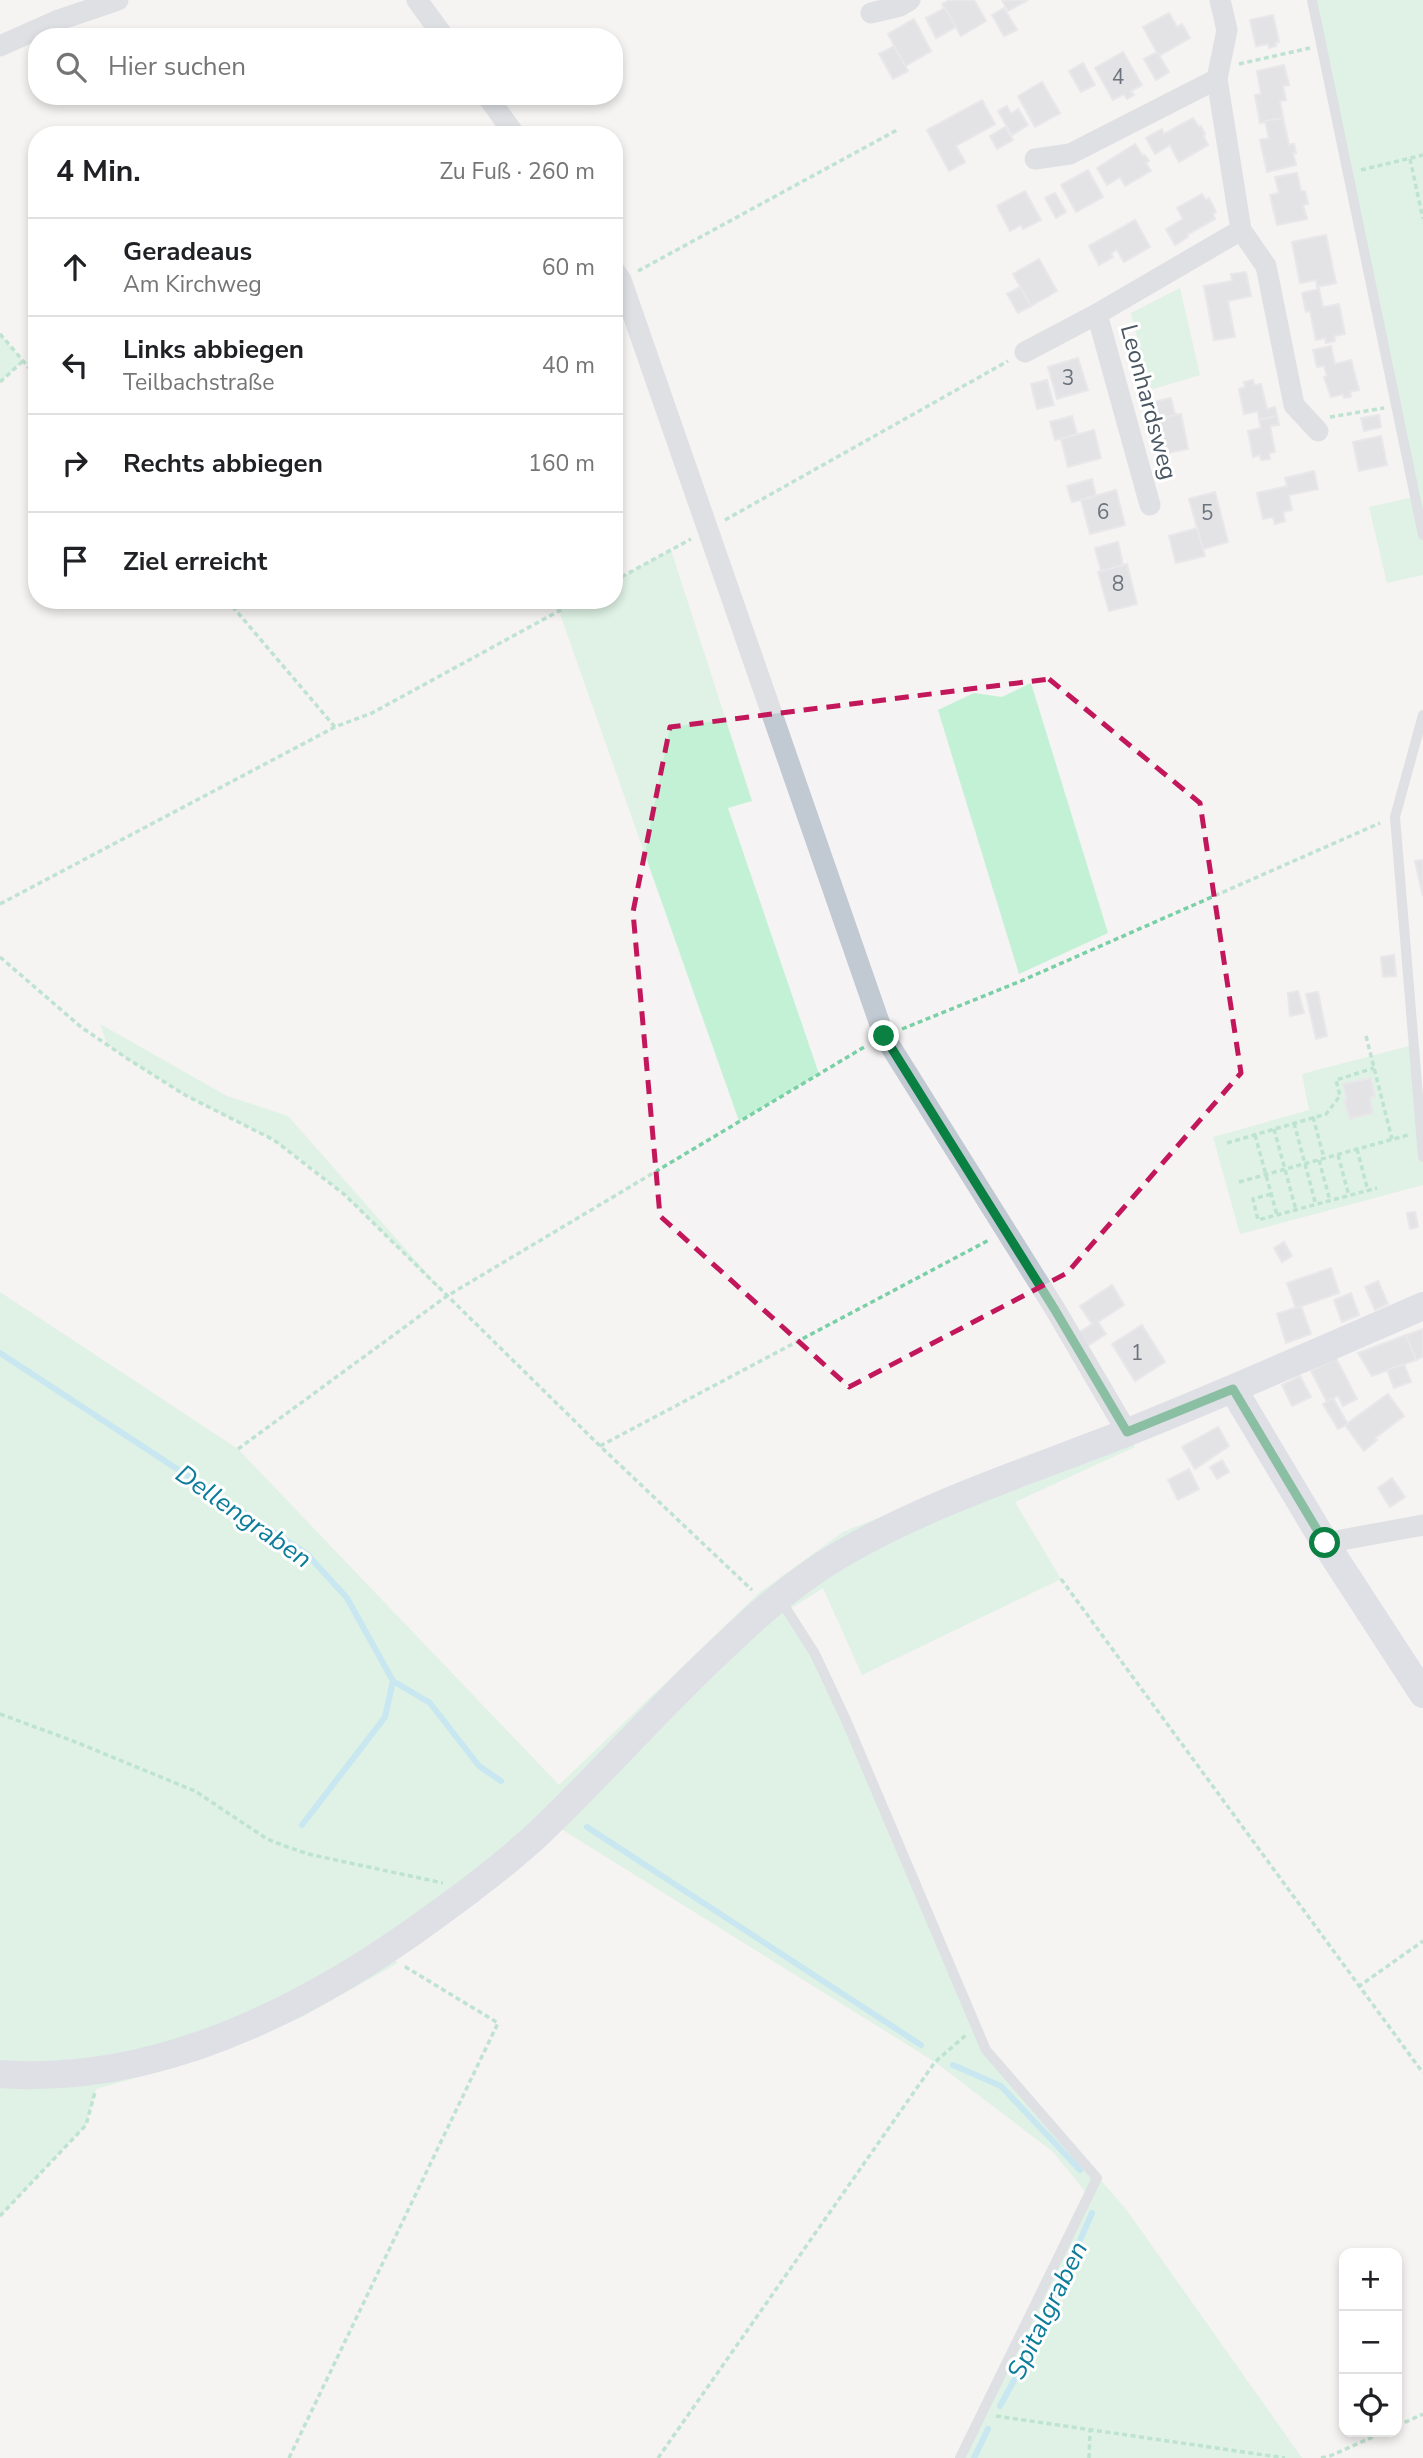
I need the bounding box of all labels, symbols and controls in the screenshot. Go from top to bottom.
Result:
search box [28,28,623,105]
icon: search [52,48,90,86]
text: Hier suchen [108,49,246,84]
house number: 4 [1112,63,1124,91]
text: 4 Min. [56,151,141,192]
text: Zu Fuß · 260 m [439,156,595,187]
text: Geradeaus [123,234,252,269]
icon: ahead [56,248,94,286]
text: 60 m [542,252,595,283]
text: Am Kirchweg [123,269,262,300]
street label: Leonhardsweg [1113,321,1185,483]
text: Links abbiegen [123,332,304,367]
icon: left [56,346,94,384]
text: 40 m [542,350,595,381]
house number: 3 [1062,364,1074,392]
text: Teilbachstraße [123,367,274,398]
icon: right [56,444,94,482]
text: Rechts abbiegen [123,446,323,481]
text: 160 m [528,448,595,479]
house number: 6 [1097,498,1109,526]
house number: 5 [1201,499,1213,527]
icon: arrive [56,542,94,580]
text: Ziel erreicht [123,544,267,579]
house number: 8 [1112,570,1124,598]
route end [868,1020,899,1051]
house number: 1 [1131,1339,1143,1367]
water label: Dellengraben [169,1456,319,1576]
route start [1309,1527,1340,1558]
water label: Spitalgraben [999,2235,1096,2385]
map controls [1339,2248,1402,2437]
button: + [1339,2248,1402,2311]
button: − [1339,2311,1402,2374]
button: locate [1339,2374,1402,2437]

